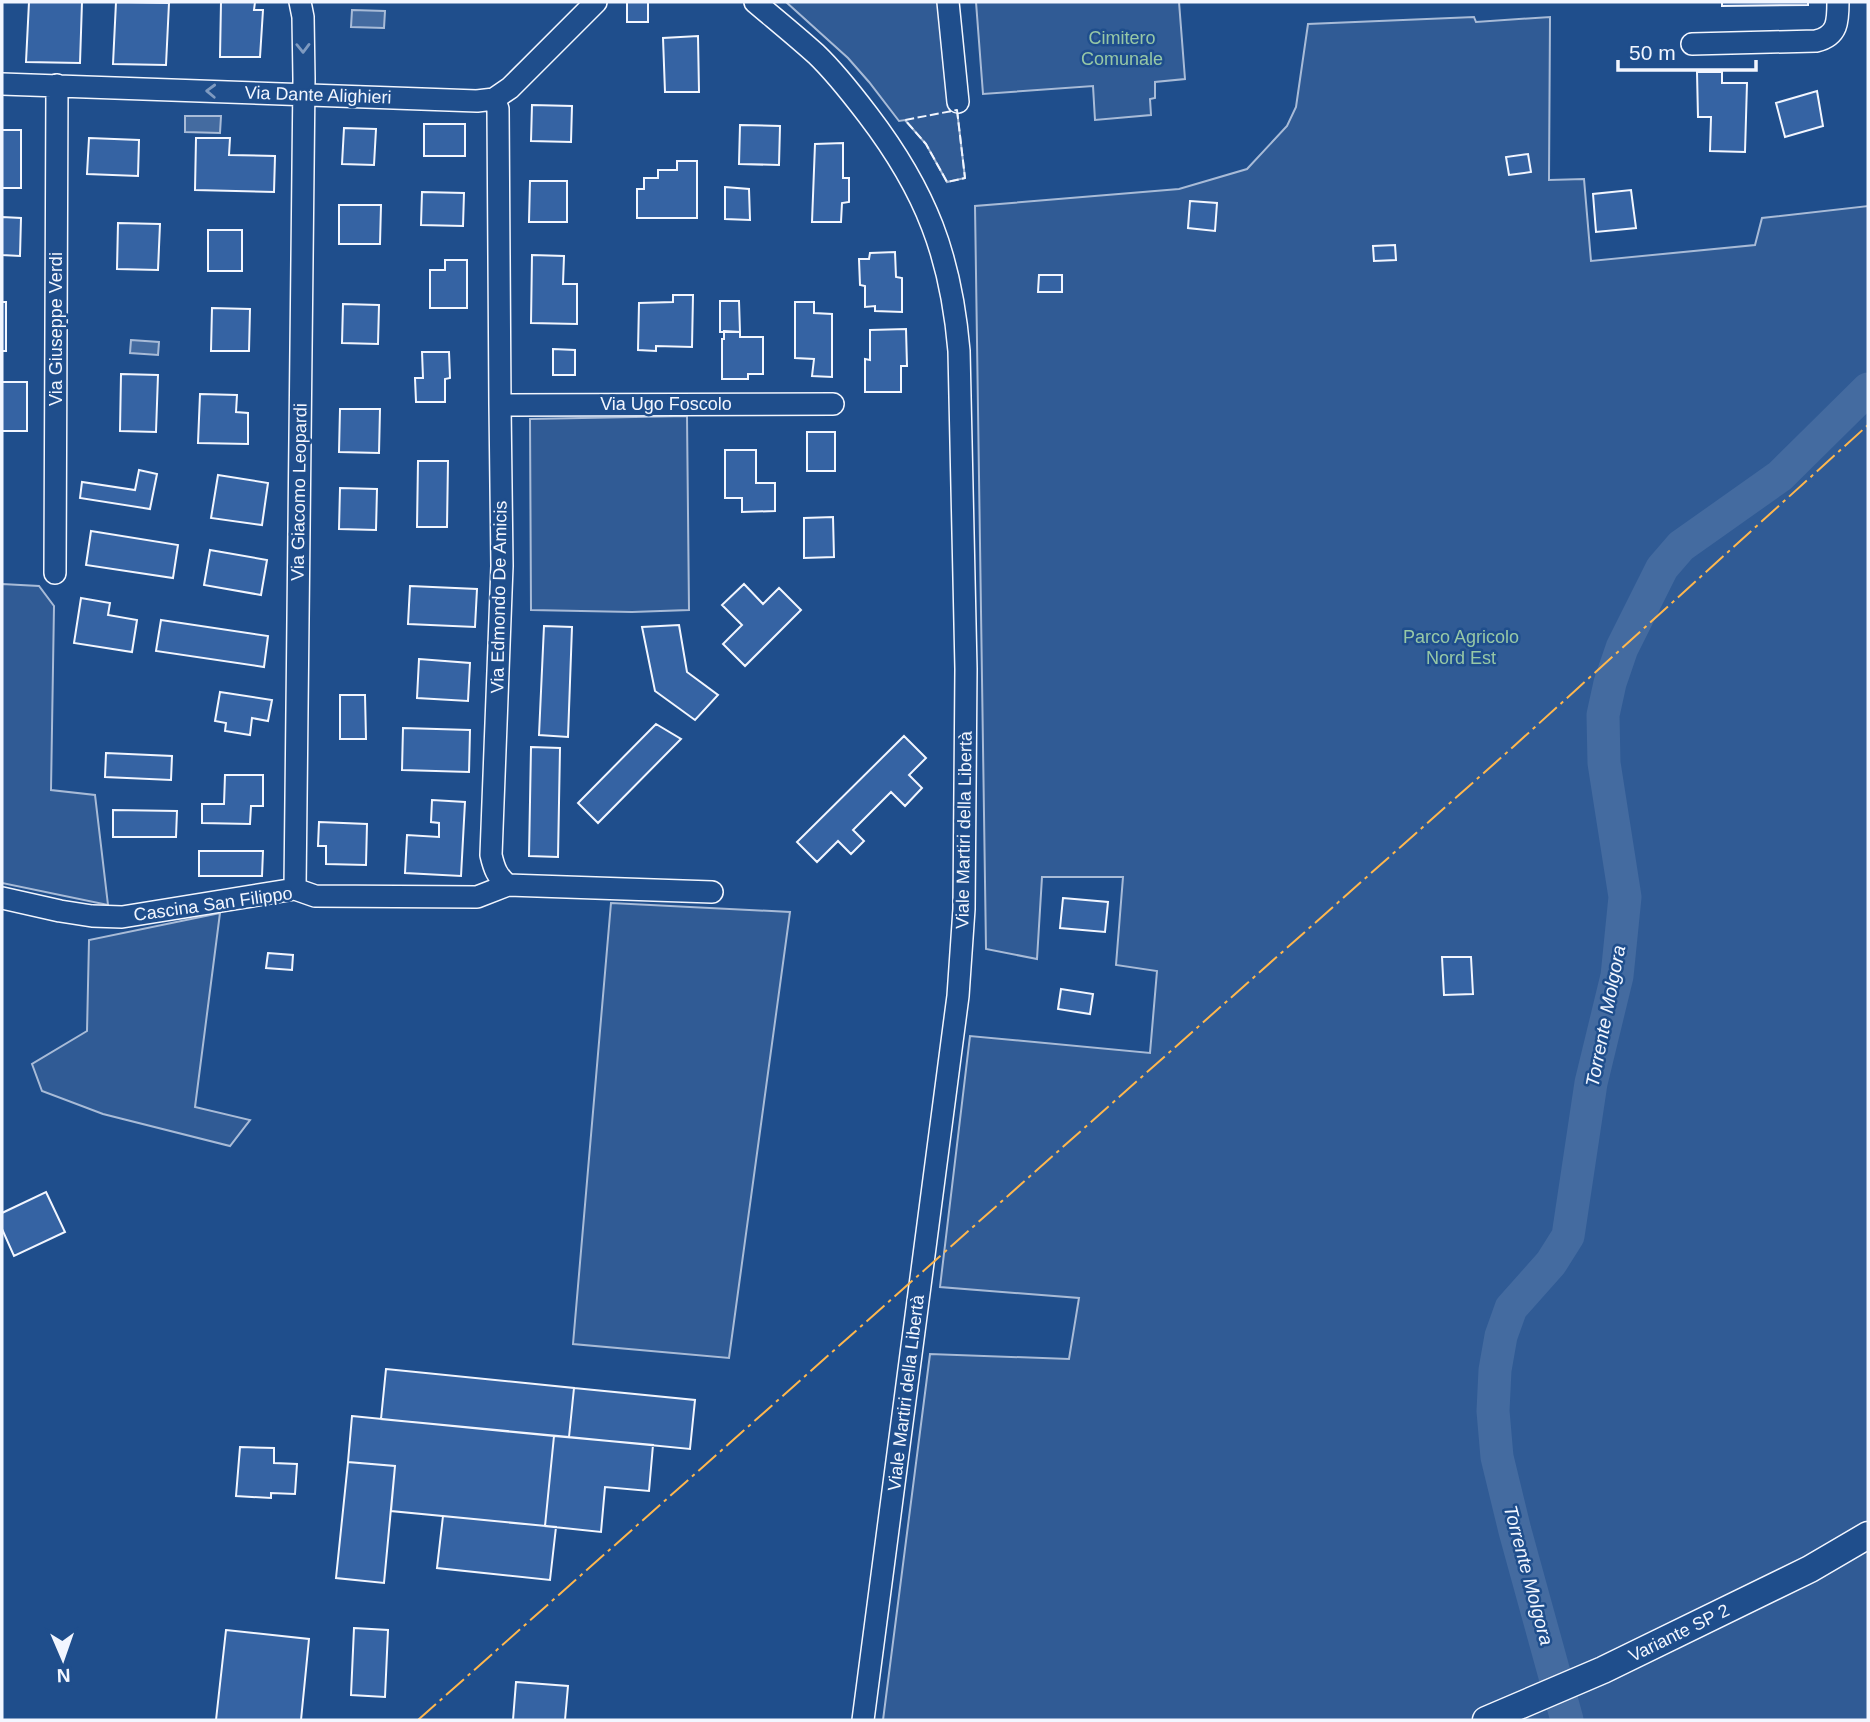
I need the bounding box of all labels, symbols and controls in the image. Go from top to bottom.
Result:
park label: Cimitero Comunale [1081,28,1163,69]
scale bar [1618,28,1756,72]
text: 50 m [1629,41,1676,64]
one-way arrow [296,43,311,54]
street label: Via Dante Alighieri [244,82,392,108]
one-way arrow [205,83,216,98]
street label: Via Giuseppe Verdi [46,252,66,406]
street label: Via Ugo Foscolo [600,394,732,414]
street label: Via Giacomo Leopardi [287,403,311,581]
street label: Via Edmondo De Amicis [487,500,511,694]
park label: Parco Agricolo Nord Est [1403,627,1519,668]
street label: Viale Martiri della Libertà [952,730,976,929]
street label: Cascina San Filippo [132,883,294,925]
water label: Torrente Molgora [1581,943,1630,1089]
street label: Viale Martiri della Libertà [884,1293,928,1492]
water label: Torrente Molgora [1500,1503,1557,1647]
street label: Variante SP 2 [1625,1600,1733,1666]
north arrow [28,1624,98,1694]
text: N [56,1665,71,1686]

